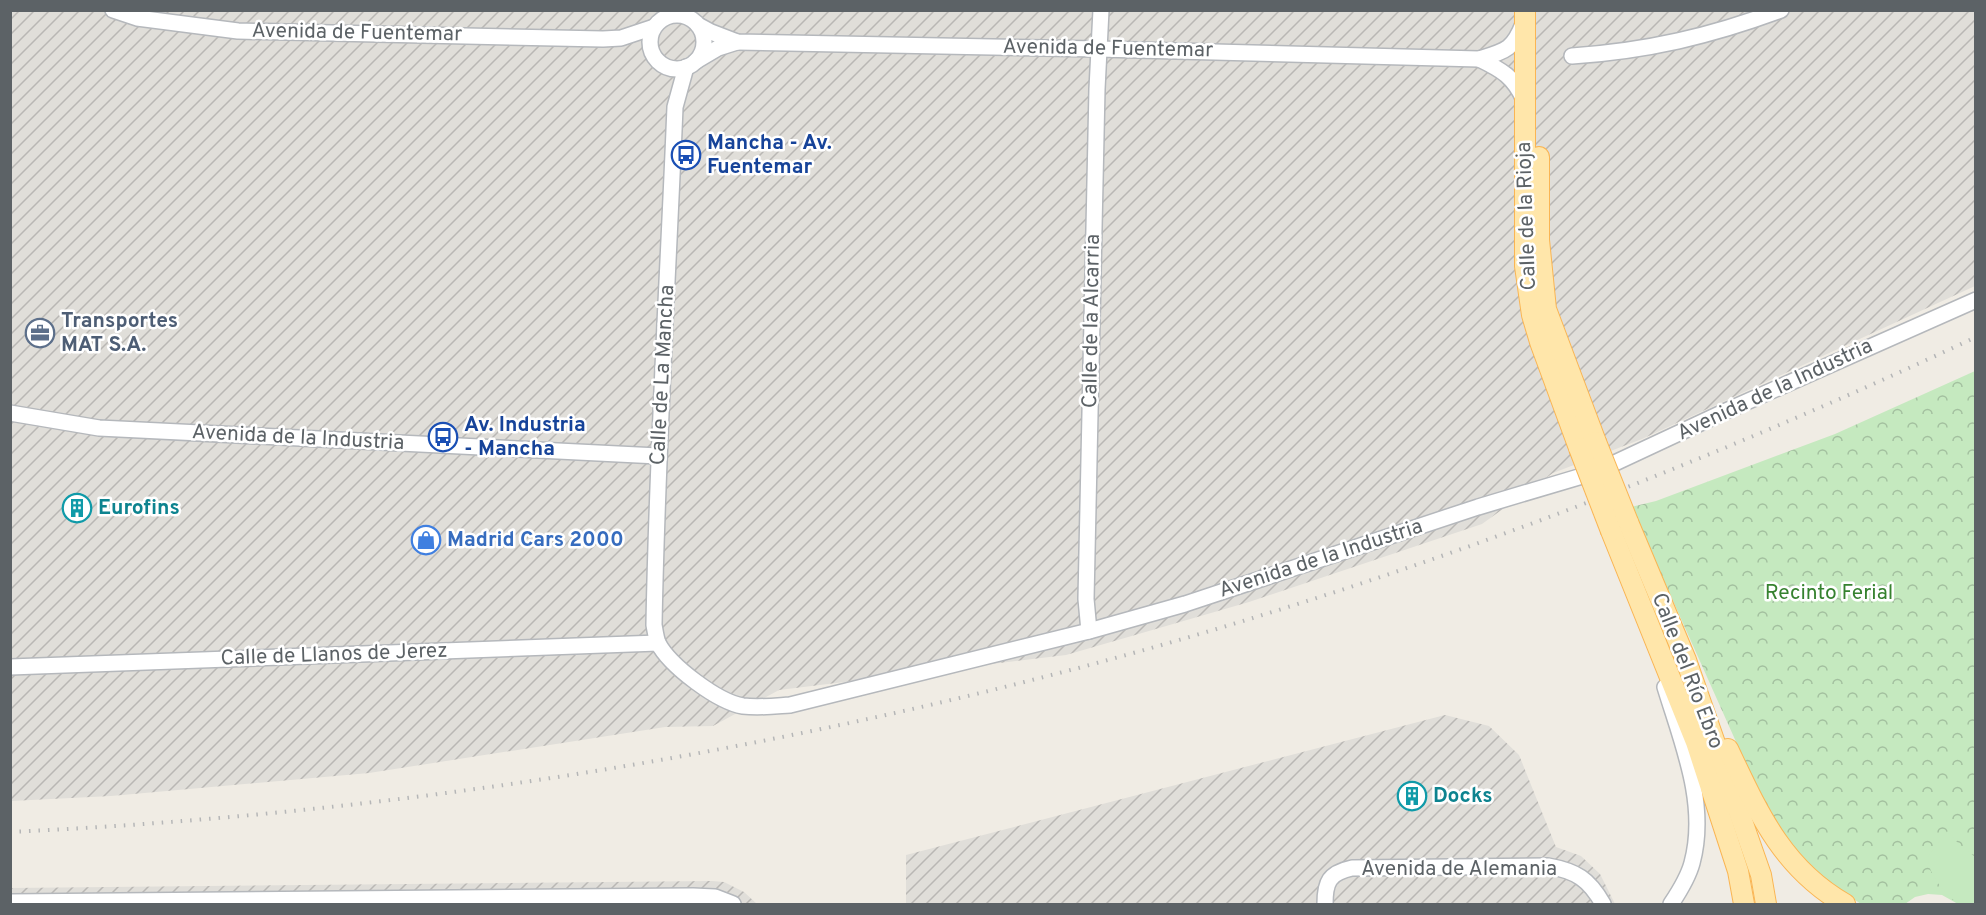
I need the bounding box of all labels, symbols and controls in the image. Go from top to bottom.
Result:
street label: Avenida de Fuentemar [251,18,463,48]
street label: Avenida de Fuentemar [1002,34,1214,64]
place label: Mancha - Av. Fuentemar [707,130,832,181]
bus stop icon: Mancha - Av. Fuentemar [670,139,702,171]
street label: Calle de la Rioja [1511,141,1543,291]
street label: Calle de la Alcarria [1077,234,1107,408]
street label: Calle de La Mancha [645,284,681,466]
place label: Transportes MAT S.A. [61,308,178,359]
office icon: Transportes MAT S.A. [24,317,56,349]
street label: Avenida de la Industria [1673,333,1877,447]
place label: Av. Industria - Mancha [464,412,586,463]
street label: Avenida de la Industria [191,419,405,457]
bus stop icon: Av. Industria - Mancha [427,421,459,453]
building icon: Eurofins [61,492,93,524]
place label: Eurofins [98,495,180,522]
street label: Avenida de la Industria [1216,513,1426,605]
shop icon: Madrid Cars 2000 [410,524,442,556]
place label: Madrid Cars 2000 [447,527,624,554]
park label: Recinto Ferial [1765,580,1893,607]
street label: Calle del Río Ebro [1645,589,1729,753]
street label: Calle de Llanos de Jerez [220,638,448,672]
building icon: Docks [1396,780,1428,812]
place label: Docks [1433,783,1493,810]
street label: Avenida de Alemania [1361,856,1557,883]

